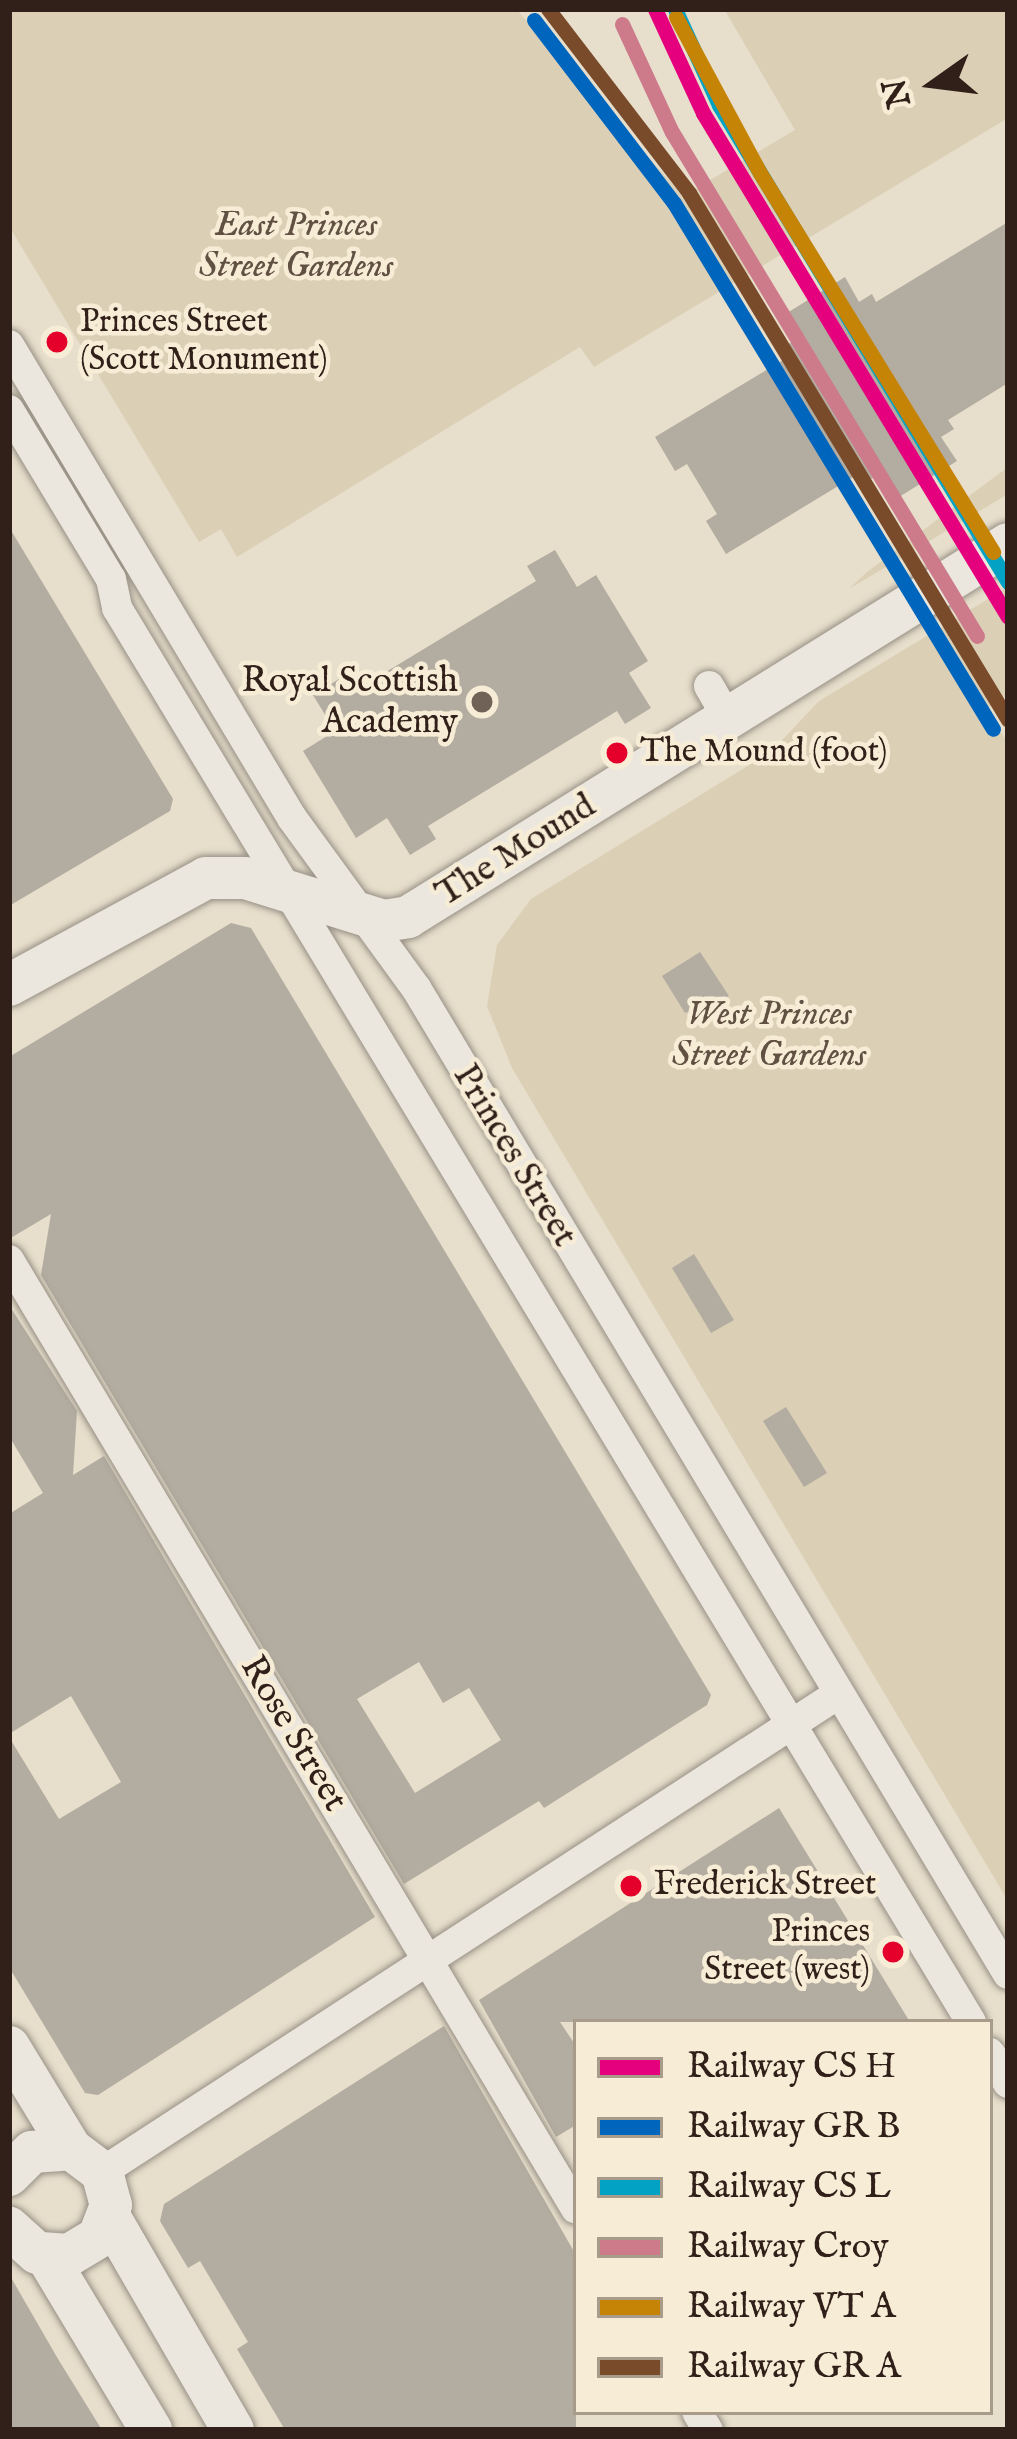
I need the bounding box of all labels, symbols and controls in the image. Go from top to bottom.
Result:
north arrow [873,24,993,144]
text: N [874,74,922,112]
park label: East Princes Street Gardens [199,203,393,288]
place label: Princes Street (Scott Monument) [80,303,328,381]
marker: Princes Street (Scott Monument) [46,331,68,353]
place label: Royal Scottish Academy [242,659,458,744]
marker: Royal Scottish Academy [469,689,495,715]
place label: The Mound (foot) [640,733,887,773]
marker: The Mound (foot) [606,742,628,764]
street label: The Mound [428,785,604,917]
park label: West Princes Street Gardens [672,992,866,1077]
street label: Princes Street [443,1057,585,1255]
street label: Rose Street [230,1649,356,1819]
place label: Frederick Street [654,1866,876,1906]
marker: Frederick Street [620,1875,642,1897]
place label: Princes Street (west) [704,1913,870,1991]
marker: Princes Street (west) [882,1941,904,1963]
legend [573,2019,993,2415]
text: Railway CS H [687,2044,896,2090]
text: Railway GR B [687,2104,900,2150]
text: Railway CS L [687,2164,891,2210]
text: Railway Croy [687,2224,889,2270]
text: Railway VT A [687,2284,896,2330]
text: Railway GR A [687,2344,901,2390]

